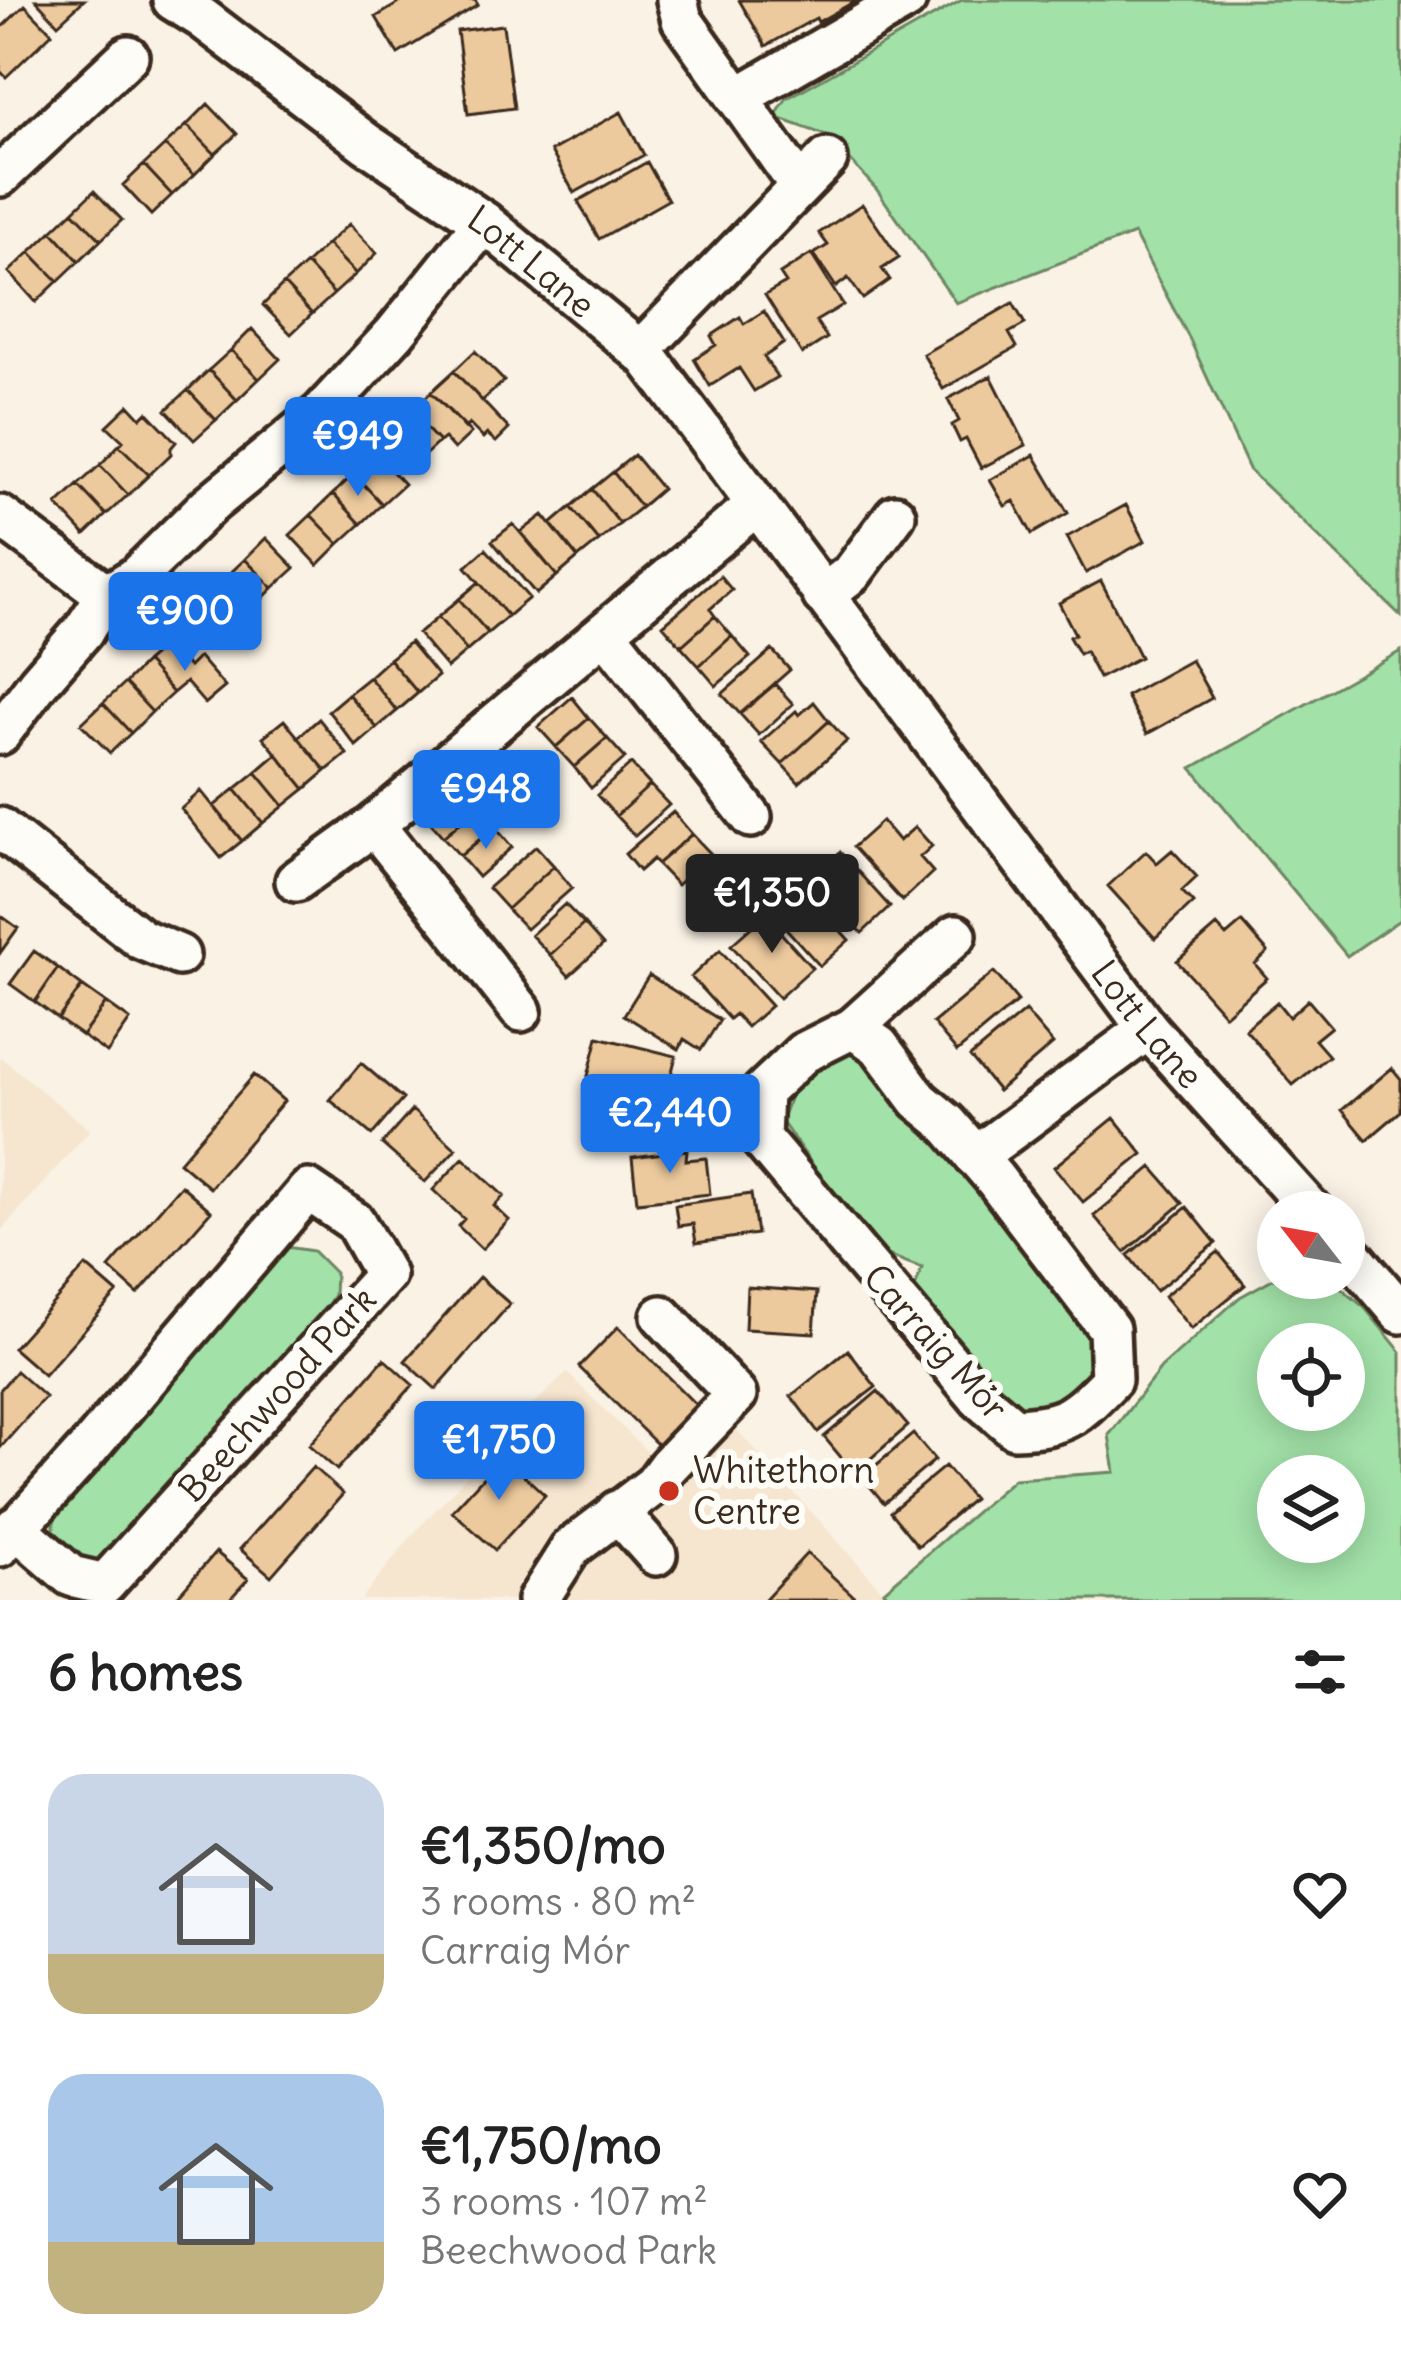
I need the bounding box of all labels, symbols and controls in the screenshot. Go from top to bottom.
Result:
street label: Lott Lane [459,196,604,328]
pin: €949 [287,397,429,499]
text: €949 [312,411,404,460]
pin: €900 [114,572,256,674]
text: €900 [136,586,234,635]
pin: €948 [415,750,557,852]
text: €948 [440,764,532,813]
pin: €1,350 [674,854,870,956]
text: €1,350 [713,868,831,917]
street label: Lott Lane [1082,951,1212,1098]
pin: €2,440 [572,1074,768,1176]
text: €2,440 [608,1088,732,1137]
north arrow [1257,1191,1365,1299]
map controls [1257,1191,1365,1563]
street label: Carraig Mór [854,1255,1017,1430]
street label: Beechwood Park [169,1277,386,1511]
button: locate [1257,1323,1365,1431]
pin: €1,750 [401,1401,597,1503]
text: €1,750 [441,1415,557,1464]
place label: Whitethorn Centre [693,1448,874,1534]
button: layers [1257,1455,1365,1563]
marker: Whitethorn Centre [656,1478,682,1504]
icon: filters [1287,1639,1353,1705]
text: 6 homes [48,1640,243,1704]
text: €1,350/mo [420,1813,666,1877]
icon: home [144,1822,288,1966]
icon: heart [1287,1861,1353,1927]
text: 3 rooms · 80 m² [420,1877,696,1926]
text: Carraig Mór [420,1926,630,1975]
text: €1,750/mo [420,2113,662,2177]
icon: home [144,2122,288,2266]
icon: heart [1287,2161,1353,2227]
text: 3 rooms · 107 m² [420,2177,708,2226]
text: Beechwood Park [420,2226,717,2275]

